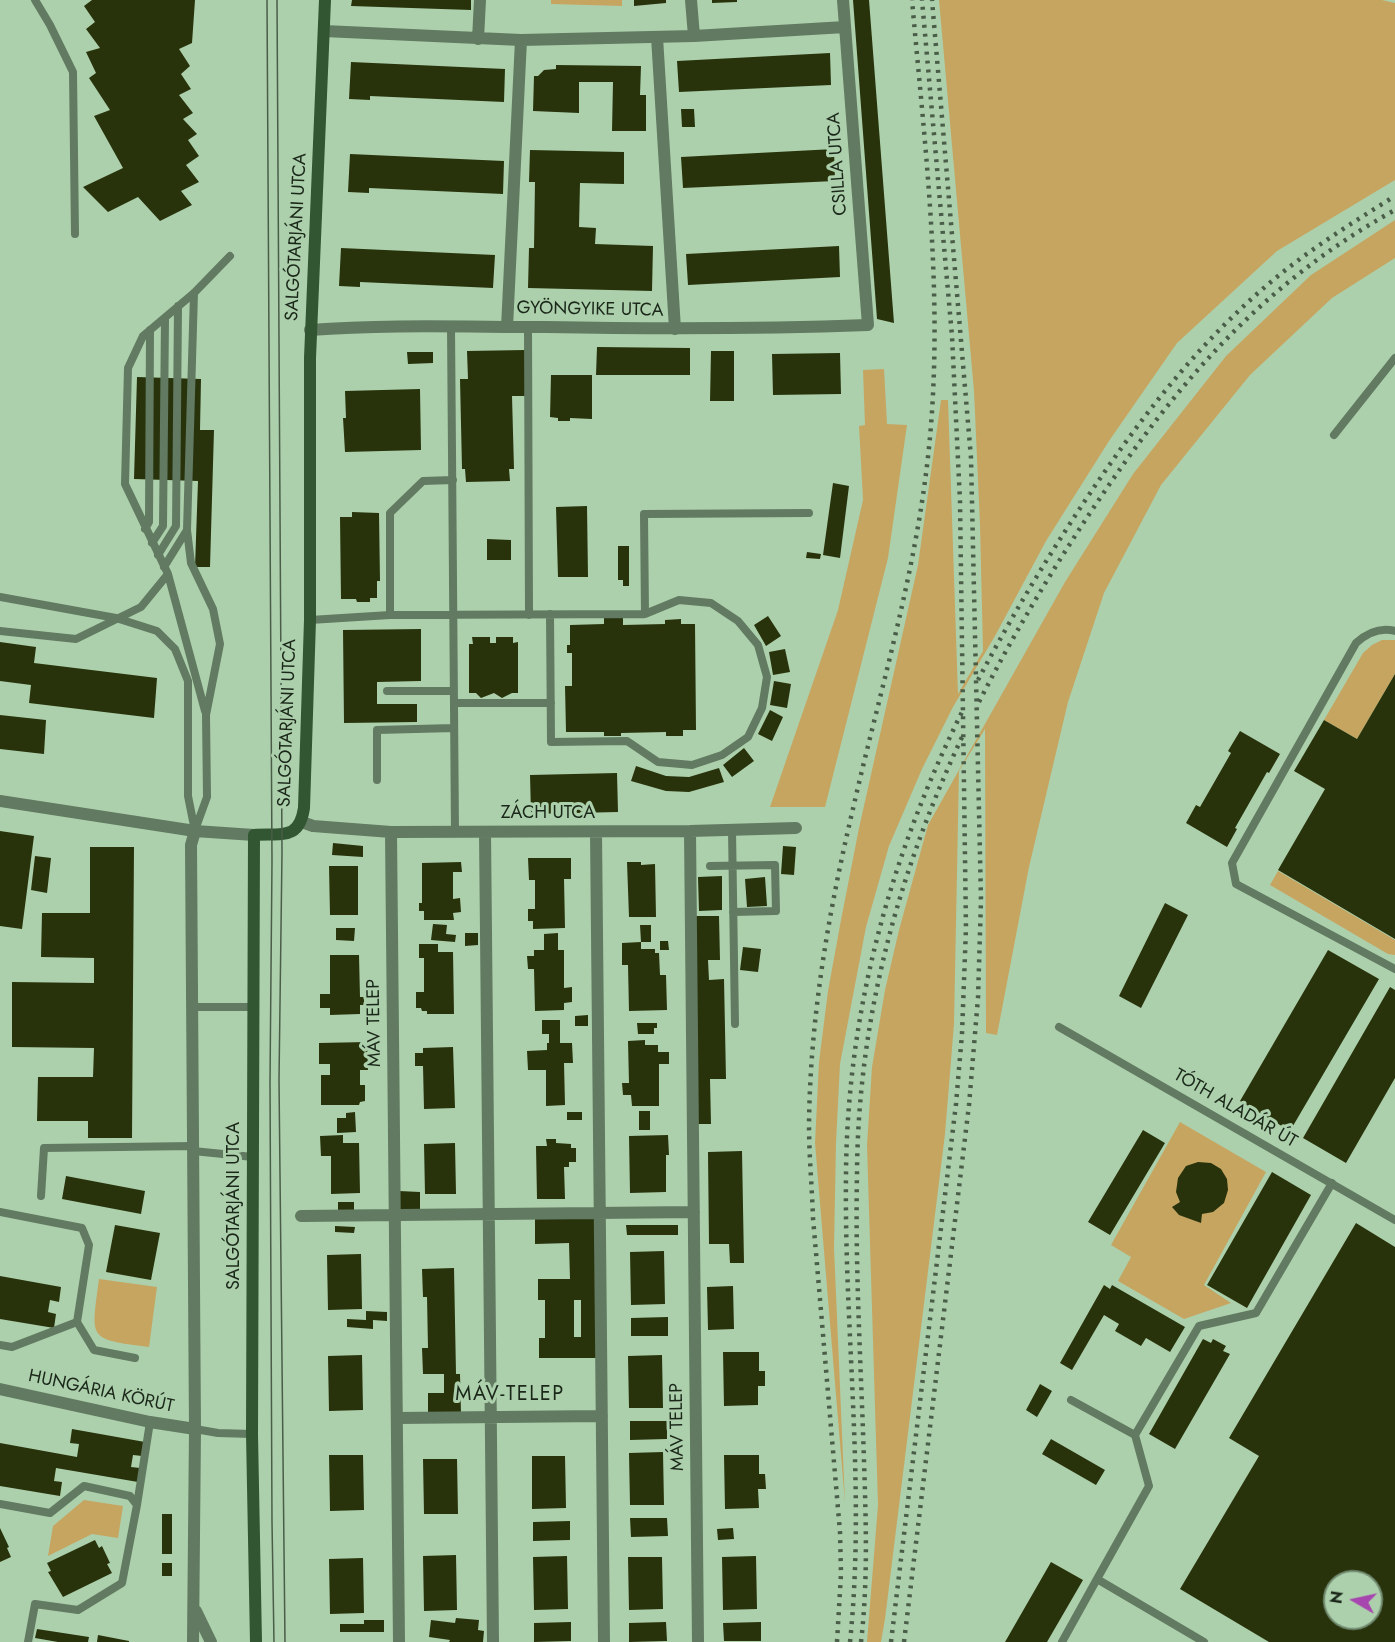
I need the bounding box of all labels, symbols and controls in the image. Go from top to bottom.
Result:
street label: CSILLA UTCA [824,112,852,216]
street label: SALGÓTARJÁNI UTCA [282,152,312,322]
street label: GYÖNGYIKE UTCA [516,298,664,322]
street label: SALGÓTARJÁNI UTCA [274,639,302,807]
street label: ZÁCH UTCA [501,803,595,825]
street label: MÁV TELEP [363,979,387,1067]
street label: TÓTH ALADÁR ÚT [1169,1065,1301,1153]
street label: SALGÓTARJÁNI UTCA [224,1122,246,1290]
street label: HUNGÁRIA KÖRÚT [26,1366,176,1418]
district label: MÁV-TELEP [455,1383,565,1407]
street label: MÁV TELEP [666,1383,690,1471]
north arrow [1323,1570,1383,1630]
text: N [1324,1589,1349,1605]

